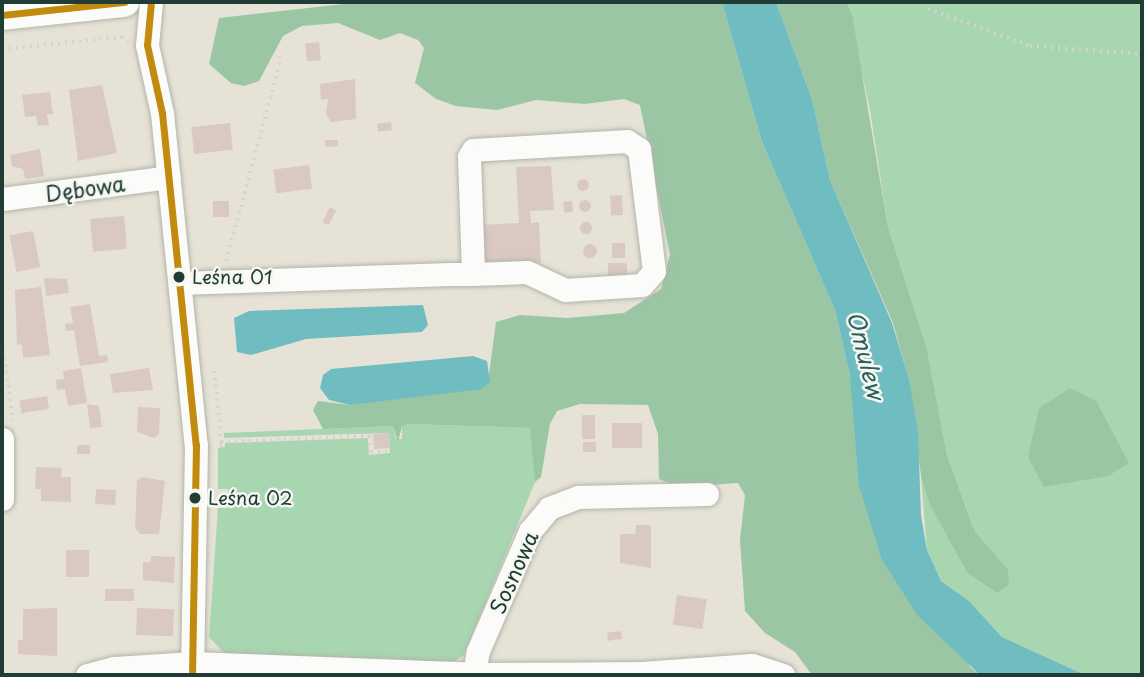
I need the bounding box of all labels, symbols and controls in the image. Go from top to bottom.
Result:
street label: Dębowa [44,170,126,206]
place label: Leśna 01 [192,266,272,288]
marker: Leśna 01 [172,270,186,284]
water label: Omulew [842,308,890,402]
place label: Leśna 02 [208,487,292,509]
marker: Leśna 02 [188,491,202,505]
street label: Sosnowa [484,527,542,617]

